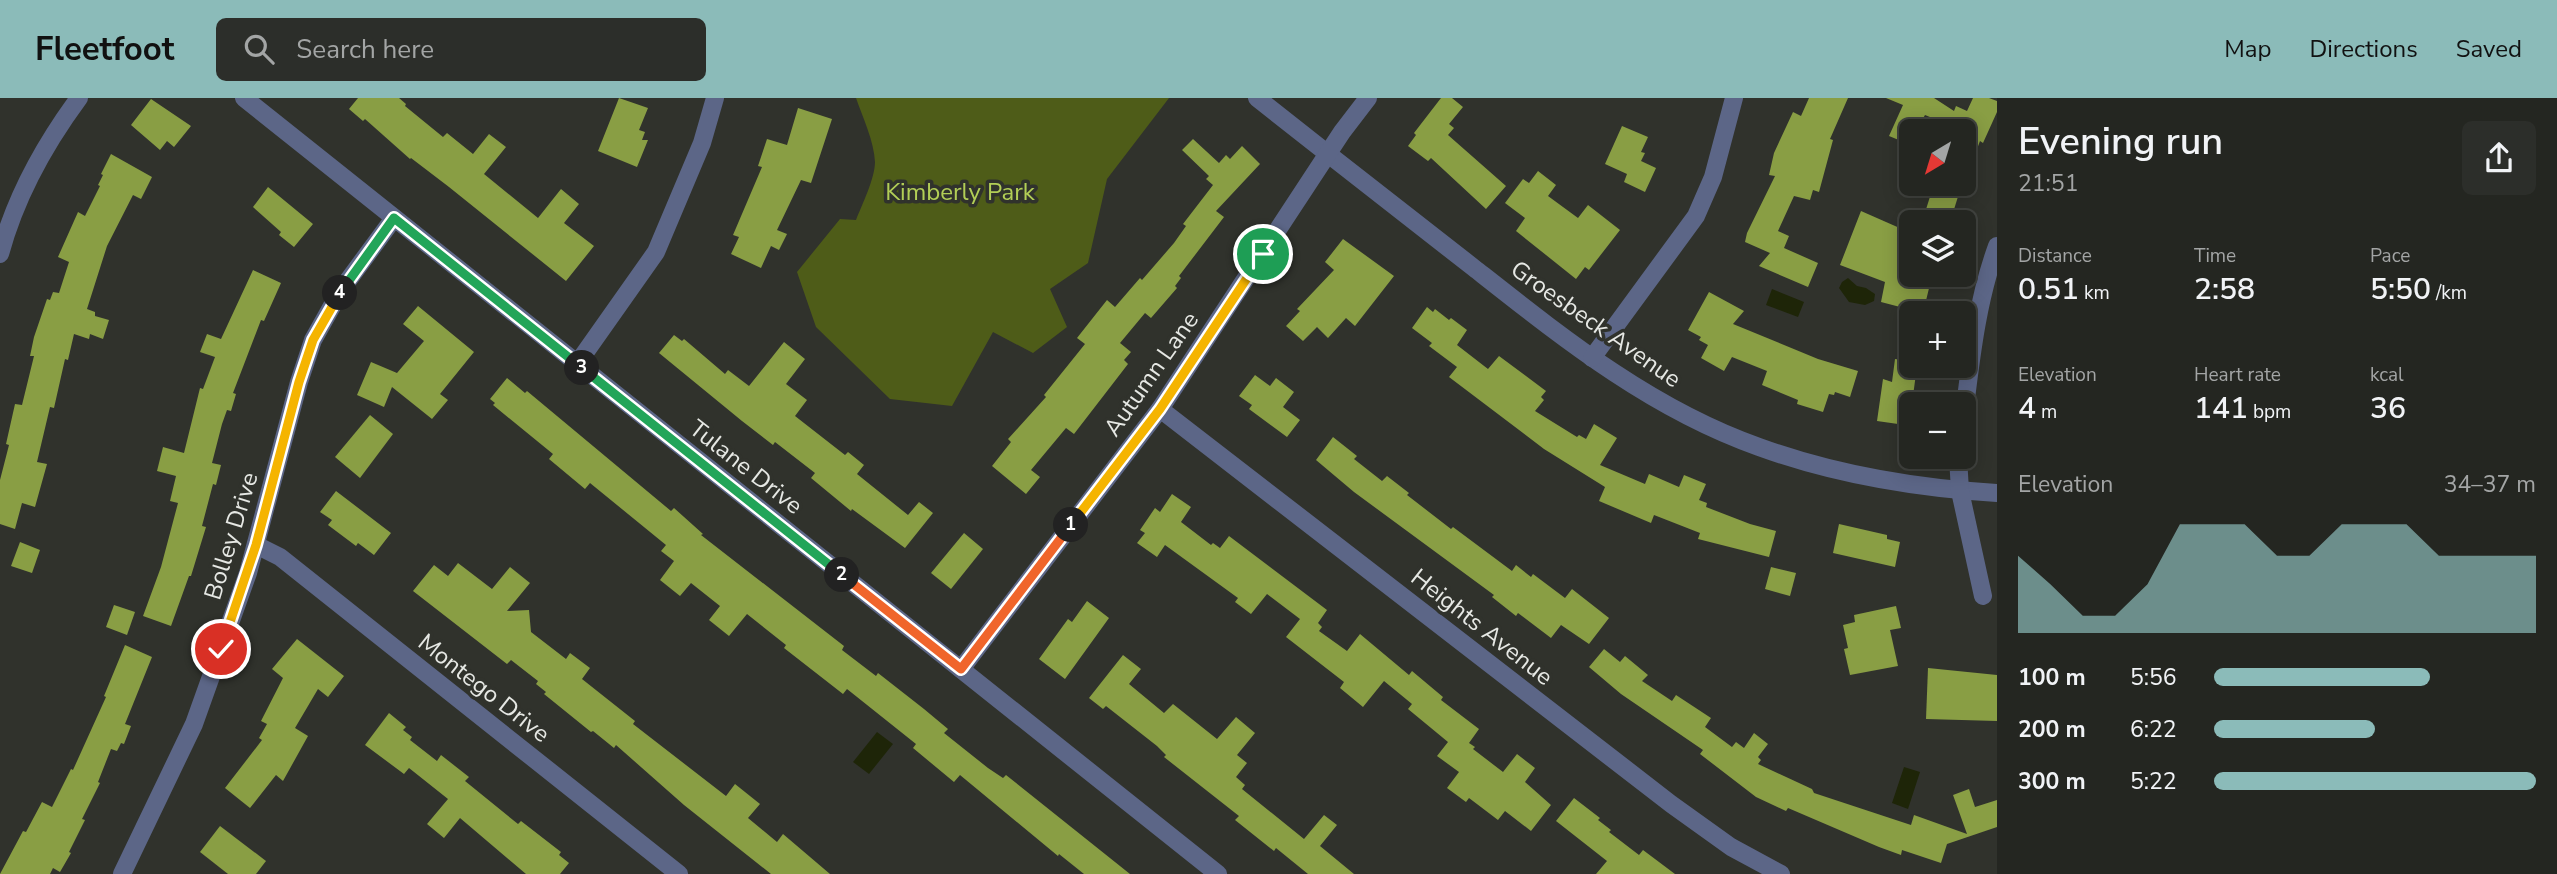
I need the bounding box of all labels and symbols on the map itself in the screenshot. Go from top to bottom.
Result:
north arrow [1899,119,1976,196]
park label: Kimberly Park [885,176,1036,208]
pin [1233,224,1293,284]
street label: Groesbeck Avenue [1504,253,1688,395]
pin: 4 [322,276,358,310]
street label: Autumn Lane [1096,305,1206,443]
pin: 3 [564,350,600,386]
street label: Tulane Drive [683,413,809,521]
street label: Bolley Drive [196,468,266,604]
pin: 1 [1054,508,1088,542]
pin: 2 [824,558,860,592]
street label: Heights Avenue [1404,561,1560,693]
pin [191,619,251,679]
street label: Montego Drive [411,626,557,750]

